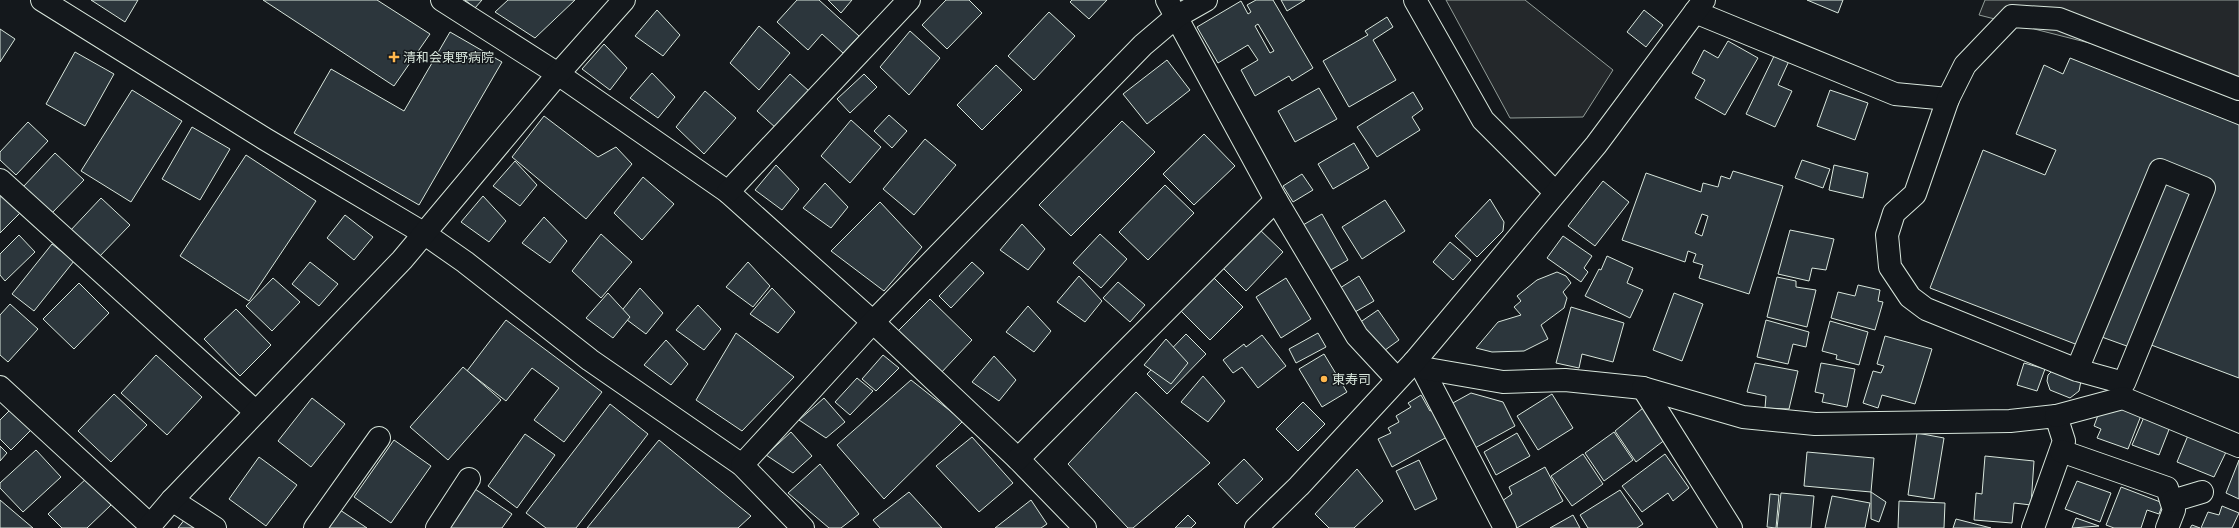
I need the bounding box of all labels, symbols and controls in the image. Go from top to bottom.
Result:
place label: 清和会東野病院 [403,50,494,65]
marker: 清和会東野病院 [388,51,400,63]
place label: 東寿司 [1332,372,1371,387]
marker: 東寿司 [1319,374,1329,384]

